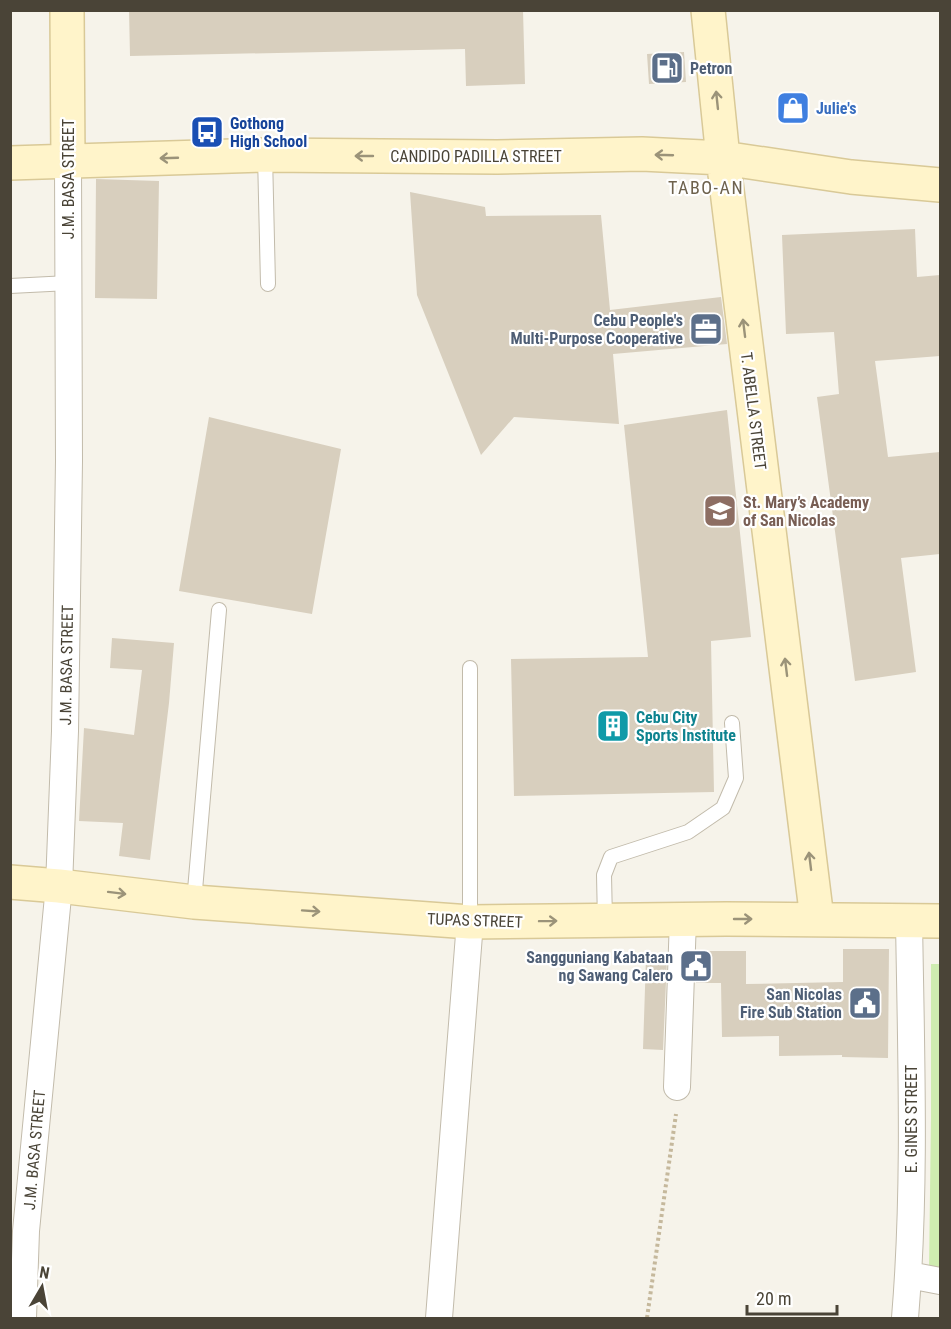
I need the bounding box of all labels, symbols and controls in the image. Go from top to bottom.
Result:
fuel station icon: Petron [649,50,685,86]
place label: Petron [690,59,733,78]
shop icon: Julie's [775,90,811,126]
one-way arrow [711,91,722,110]
place label: Julie's [816,99,856,118]
bus stop icon: Gothong High School [189,114,225,150]
place label: Gothong High School [230,114,307,151]
street label: J.M. BASA STREET [59,119,78,239]
street label: CANDIDO PADILLA STREET [390,147,562,166]
one-way arrow [655,149,675,161]
one-way arrow [355,150,375,162]
one-way arrow [160,153,180,164]
district label: TABO-AN [668,177,744,198]
place label: Cebu People's Multi-Purpose Cooperative [511,311,683,348]
office icon: Cebu People's Multi-Purpose Cooperative [688,311,724,347]
one-way arrow [738,318,749,338]
street label: T. ABELLA STREET [737,351,770,471]
school or university icon: St. Mary’s Academy of San Nicolas [702,493,738,529]
place label: St. Mary’s Academy of San Nicolas [743,493,869,530]
street label: J.M. BASA STREET [56,605,77,725]
one-way arrow [780,658,791,678]
building icon: Cebu City Sports Institute [595,708,631,744]
place label: Cebu City Sports Institute [636,708,736,745]
one-way arrow [804,851,815,871]
one-way arrow [106,888,126,899]
one-way arrow [300,905,320,916]
street label: TUPAS STREET [427,909,523,932]
one-way arrow [732,913,752,925]
one-way arrow [537,915,557,927]
place label: Sangguniang Kabataan ng Sawang Calero [526,948,673,985]
public building icon: Sangguniang Kabataan ng Sawang Calero [678,948,714,984]
place label: San Nicolas Fire Sub Station [740,985,842,1022]
public building icon: San Nicolas Fire Sub Station [847,985,883,1021]
street label: E. GINES STREET [902,1065,921,1173]
street label: J.M. BASA STREET [20,1089,49,1211]
north arrow [12,1257,72,1317]
text: N [38,1263,51,1283]
scale bar [747,1278,837,1316]
text: 20 m [756,1288,791,1309]

